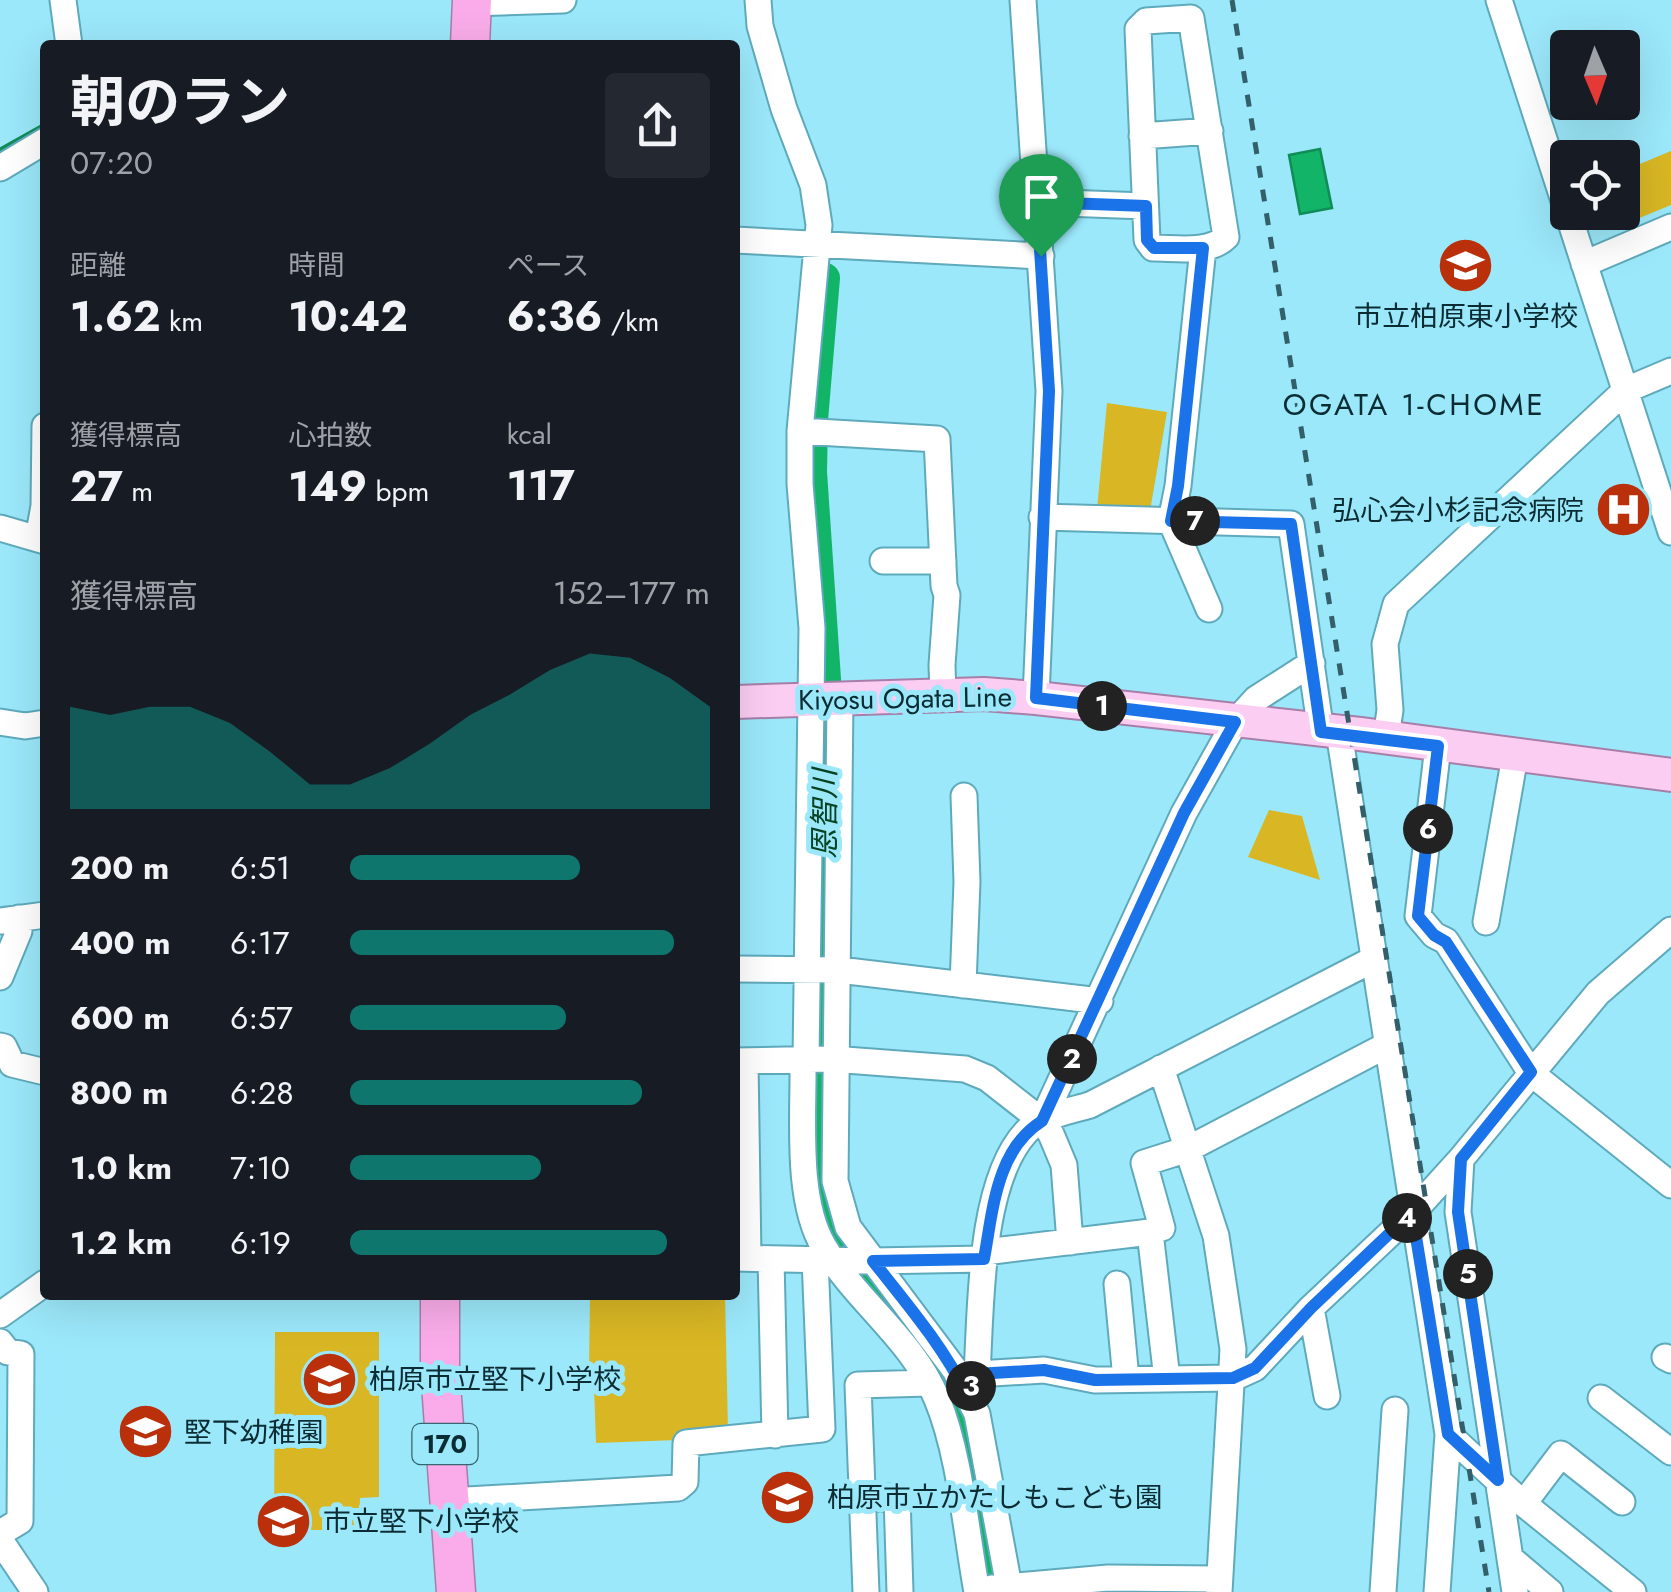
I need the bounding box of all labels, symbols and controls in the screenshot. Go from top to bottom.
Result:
north arrow [1550,30,1640,120]
map controls [1550,30,1640,230]
text: 朝のラン [70,62,290,142]
button: share [605,73,710,178]
text: 07:20 [70,140,153,186]
button: locate [1550,140,1640,230]
pin [999,154,1084,257]
icon: arrive [1014,169,1069,224]
school or university icon: 市立柏原東小学校 [1436,235,1496,295]
text: 距離 [70,245,126,286]
text: 時間 [288,245,344,286]
text: ペース [507,245,589,286]
text: 1.62 [70,286,161,347]
text: 10:42 [288,286,408,347]
text: 6:36 [507,286,602,347]
place label: 市立柏原東小学校 [1354,296,1578,337]
text: km [161,301,203,342]
text: /km [602,301,659,342]
district label: OGATA 1-CHOME [1283,383,1545,426]
text: kcal [507,414,552,455]
text: 獲得標高 [70,415,182,456]
text: 心拍数 [288,415,372,456]
text: 117 [507,455,575,516]
text: 27 [70,456,123,517]
text: 149 [288,456,367,517]
text: m [123,471,153,512]
text: bpm [367,471,429,512]
hospital icon: 弘心会小杉記念病院 [1593,480,1653,540]
place label: 弘心会小杉記念病院 [1332,490,1584,531]
pin: 7 [1170,496,1220,546]
text: 7 [1187,500,1203,541]
text: 152–177 m [553,570,710,616]
text: 獲得標高 [70,573,198,619]
street label: Kiyosu Ogata Line [798,676,1012,721]
pin: 1 [1077,681,1127,731]
text: 1 [1095,685,1109,726]
water label: 恩智川 [803,766,846,859]
pin: 6 [1403,804,1453,854]
text: 6 [1419,808,1437,849]
text: 200 m [70,845,169,891]
text: 6:51 [230,845,290,891]
text: 400 m [70,920,171,966]
text: 6:17 [230,920,289,966]
text: 600 m [70,995,170,1041]
text: 6:57 [230,995,293,1041]
pin: 2 [1047,1034,1097,1084]
text: 2 [1063,1038,1081,1079]
text: 800 m [70,1070,168,1116]
text: 6:28 [230,1070,294,1116]
text: 1.0 km [70,1145,172,1191]
text: 7:10 [230,1145,290,1191]
pin: 4 [1382,1193,1432,1243]
text: 4 [1397,1197,1417,1238]
text: 1.2 km [70,1220,172,1266]
text: 6:19 [230,1220,291,1266]
pin: 5 [1443,1249,1493,1299]
text: 5 [1459,1253,1477,1294]
school or university icon: 柏原市立堅下小学校 [300,1349,360,1409]
place label: 柏原市立堅下小学校 [369,1359,621,1400]
pin: 3 [946,1361,996,1411]
text: 3 [962,1365,980,1406]
school or university icon: 堅下幼稚園 [115,1402,175,1462]
place label: 堅下幼稚園 [184,1412,324,1453]
road number: 170 [412,1424,478,1464]
school or university icon: 柏原市立かたしもこども園 [758,1467,818,1527]
place label: 柏原市立かたしもこども園 [827,1477,1163,1518]
school or university icon: 市立堅下小学校 [254,1491,314,1551]
place label: 市立堅下小学校 [323,1501,519,1542]

